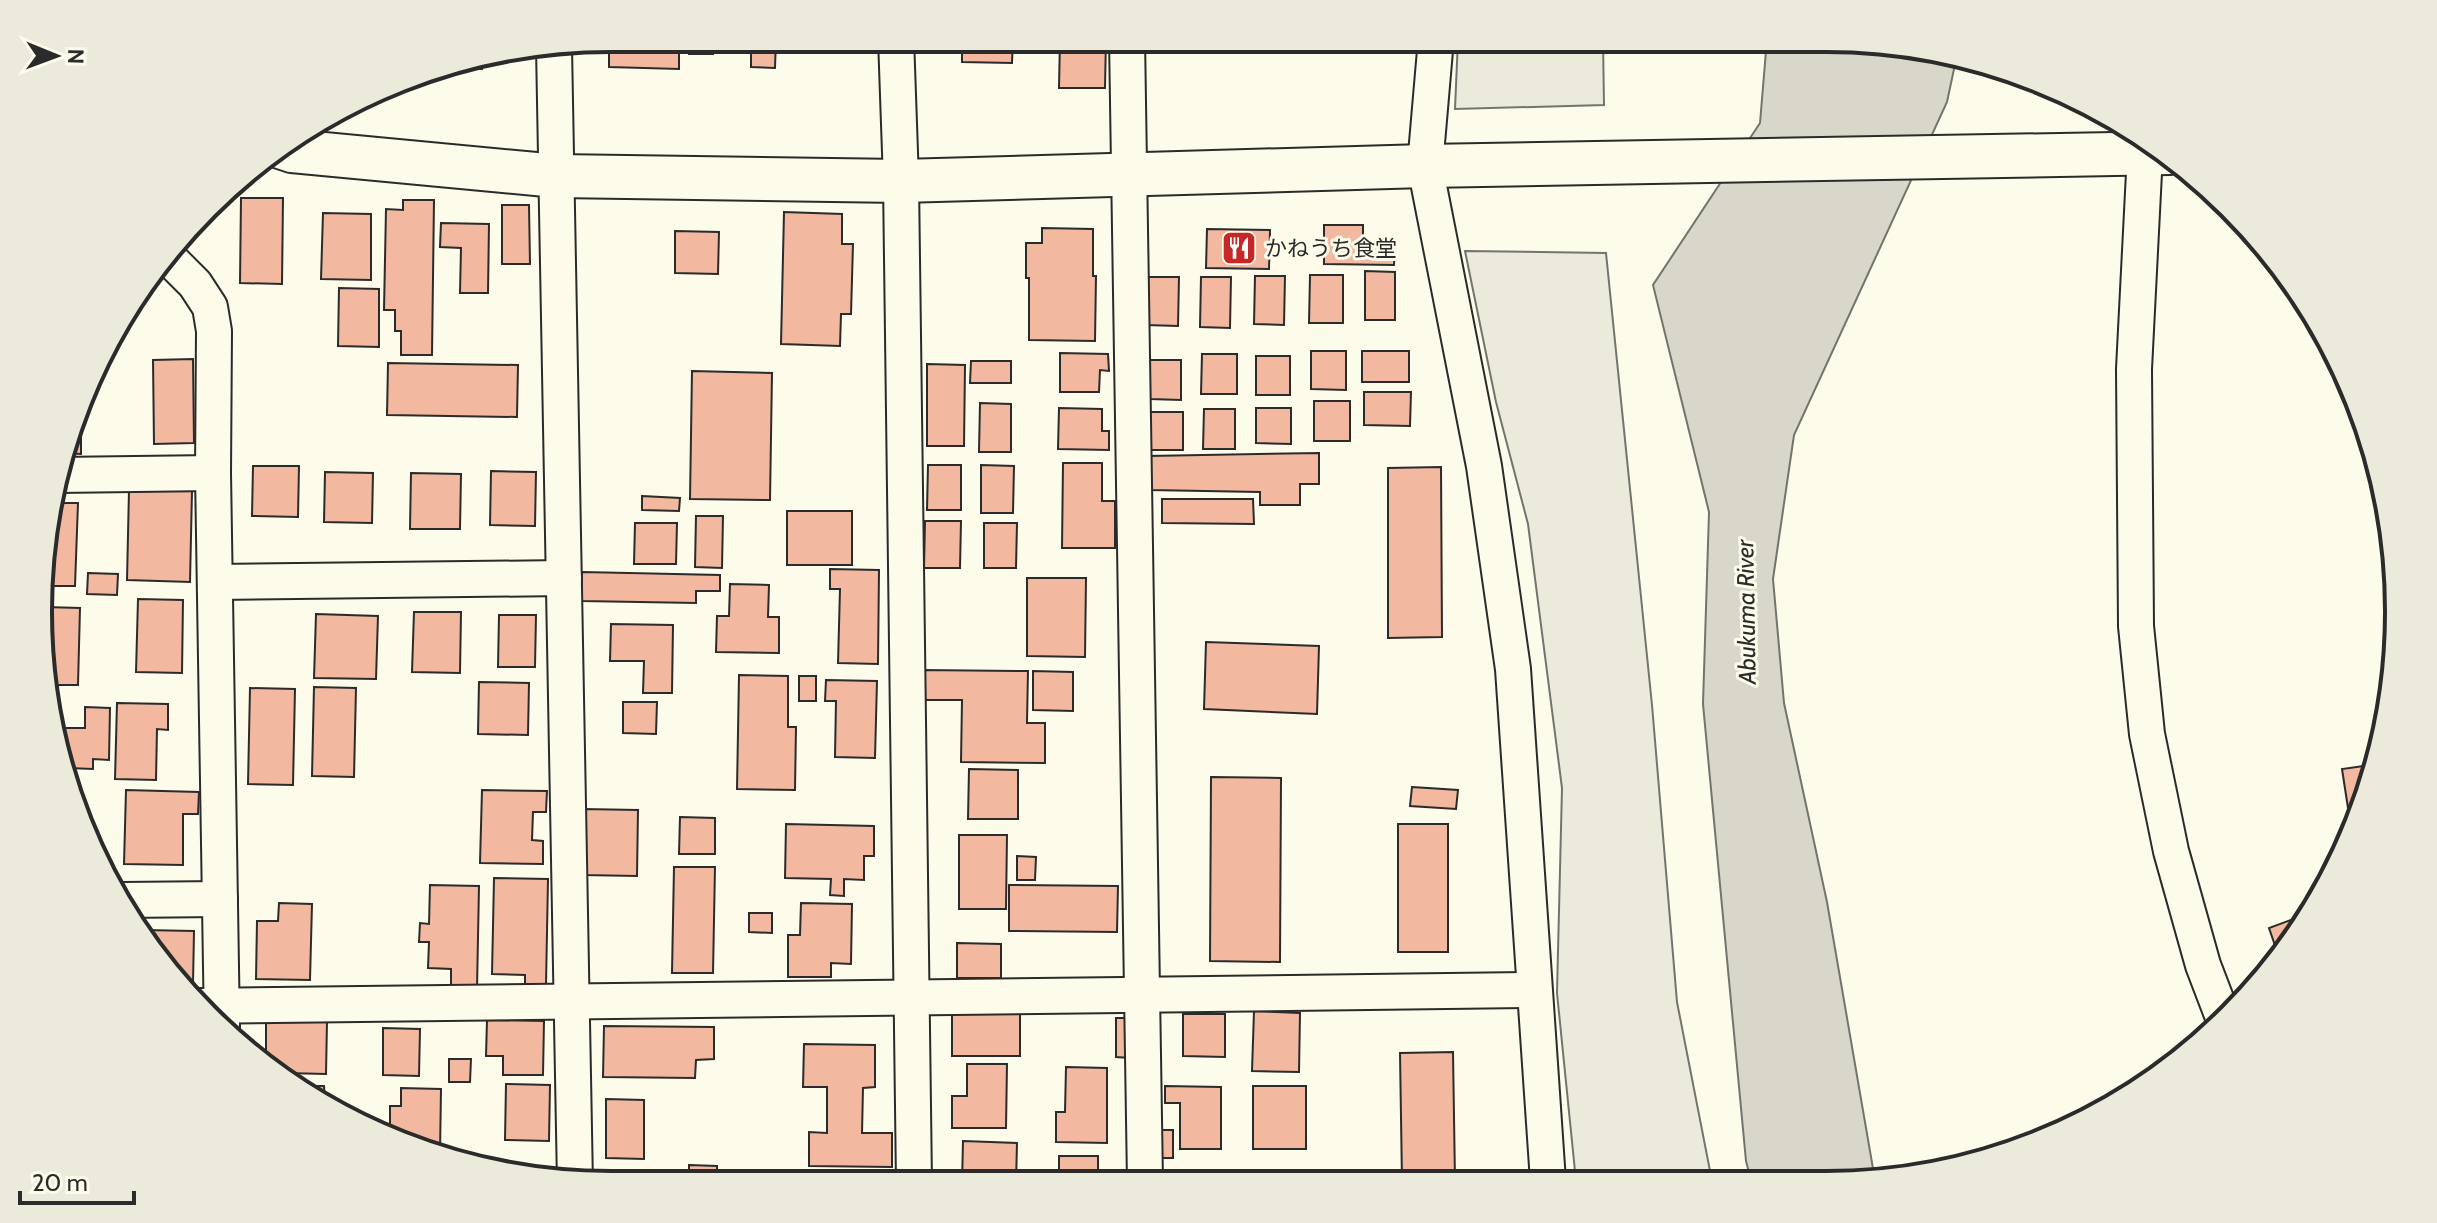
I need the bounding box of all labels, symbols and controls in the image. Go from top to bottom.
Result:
north arrow [16,16,96,96]
text: N [62,48,89,64]
restaurant icon: かねうち食堂 [1220,229,1258,267]
place label: かねうち食堂 [1265,235,1397,262]
water label: Abukuma River [1730,538,1762,685]
scale bar [20,1155,134,1205]
text: 20 m [32,1168,88,1197]

